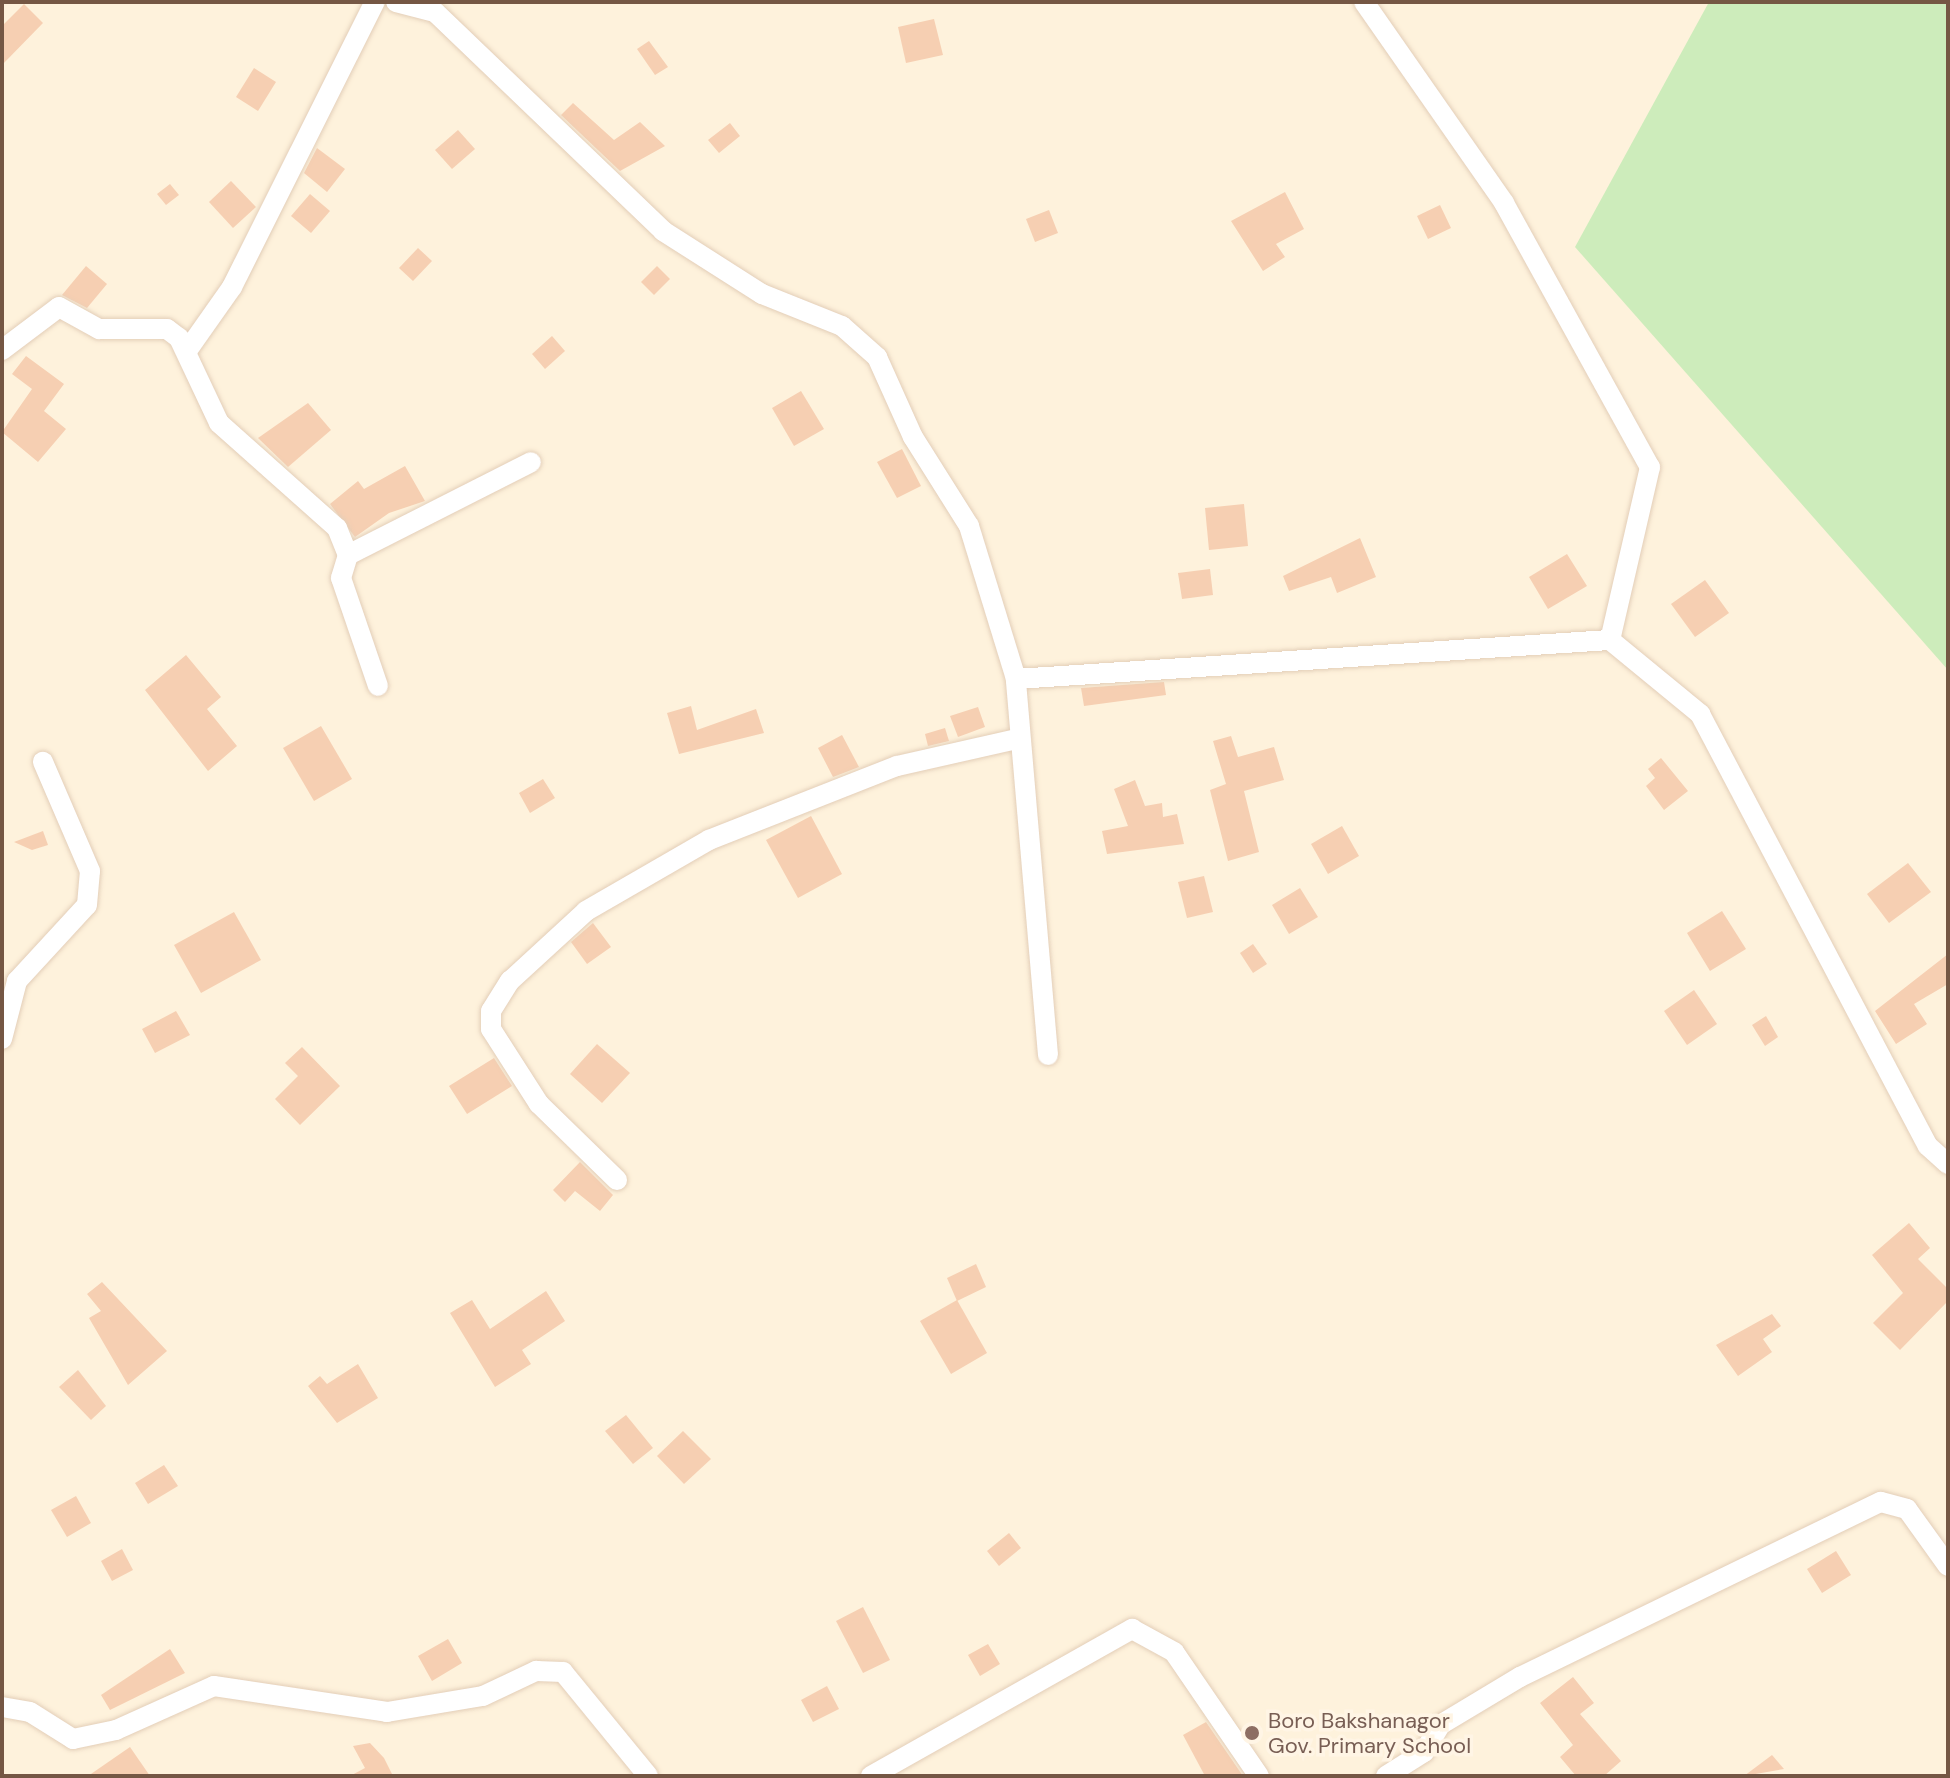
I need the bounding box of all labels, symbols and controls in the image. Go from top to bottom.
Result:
place label: Boro Bakshanagor Gov. Primary School [1268,1707,1471,1758]
marker: Boro Bakshanagor Gov. Primary School [1243,1724,1261,1742]

